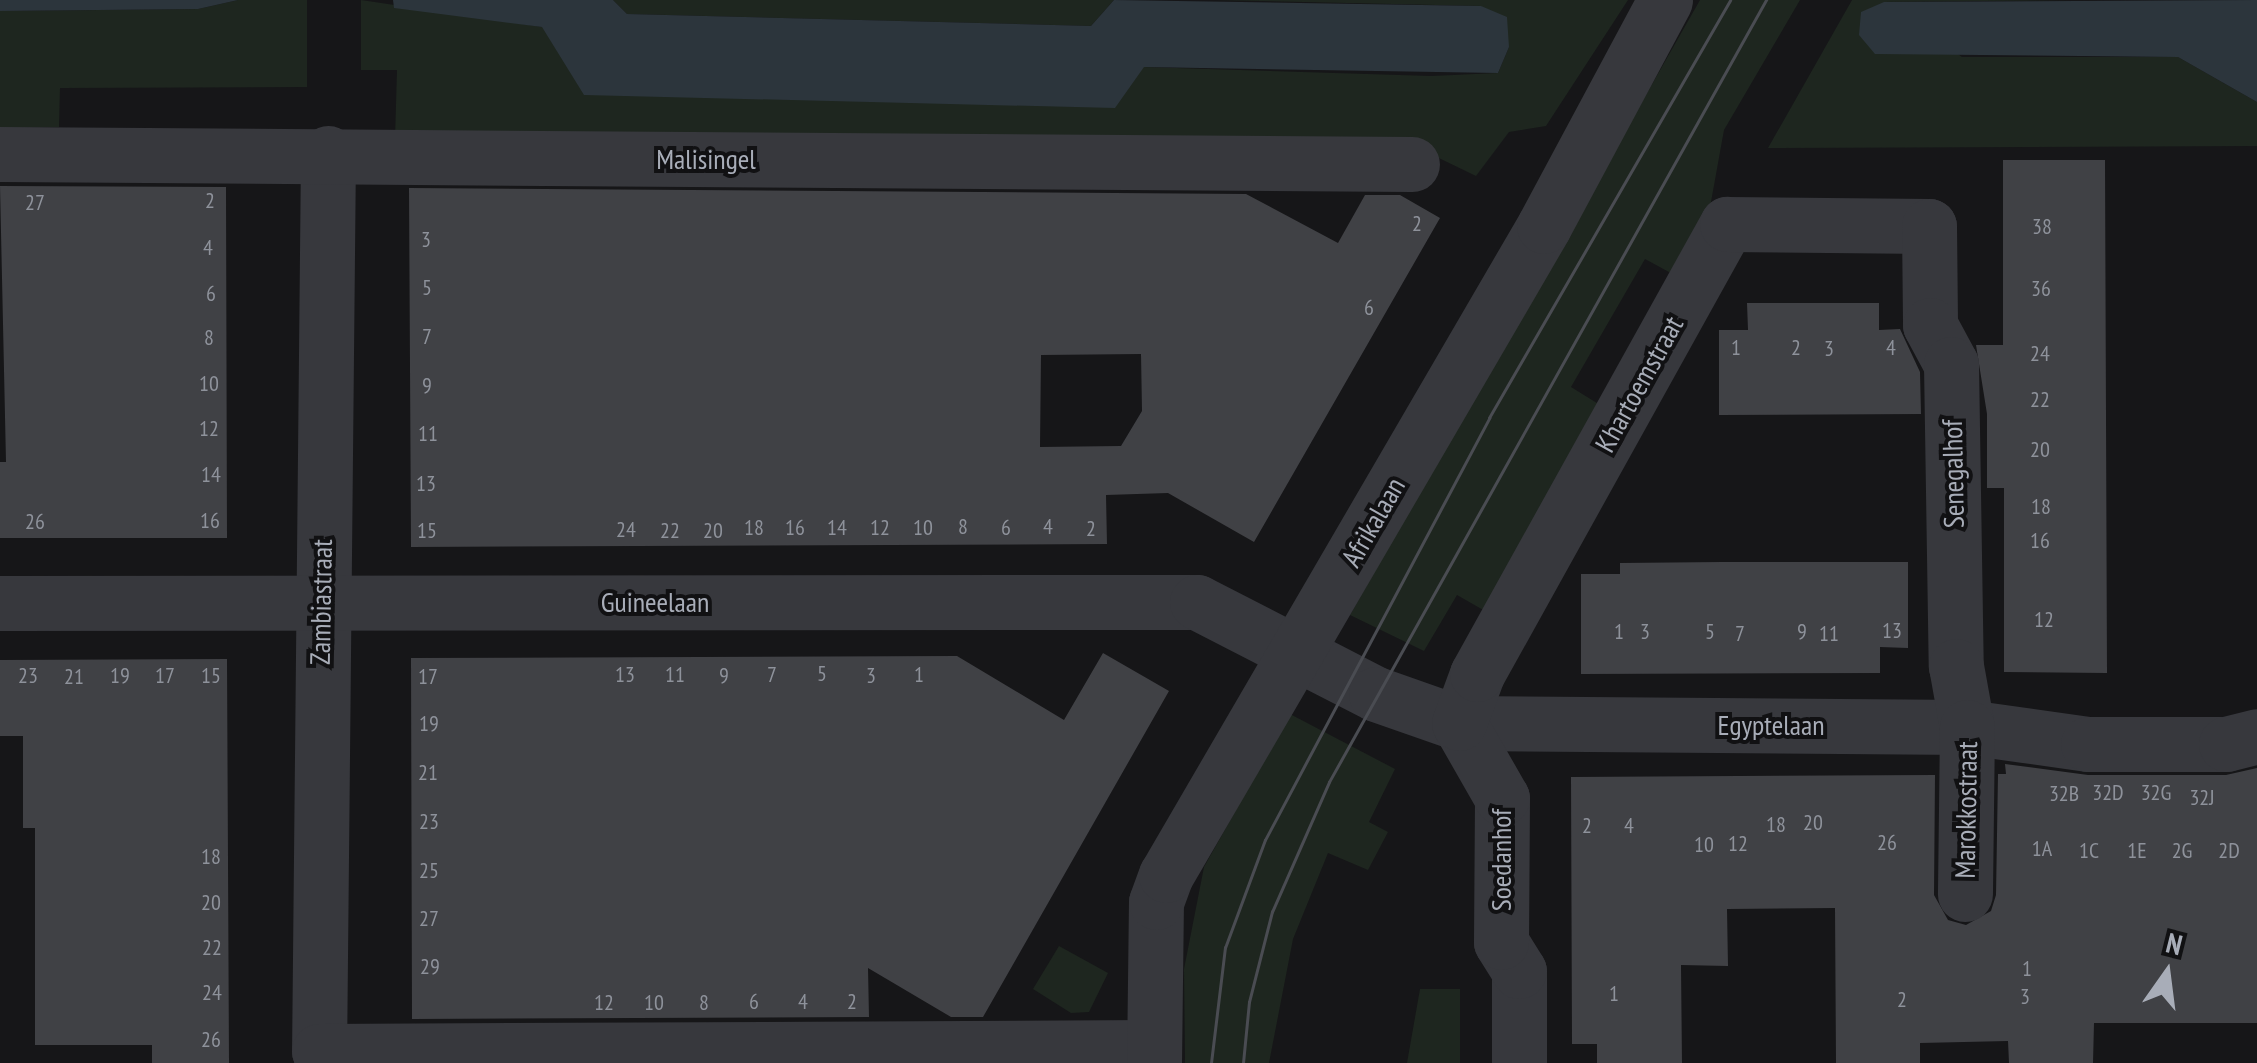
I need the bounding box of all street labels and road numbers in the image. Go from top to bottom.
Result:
street label: Malisingel [656,142,756,176]
street label: Khartoemstraat [1588,310,1690,458]
street label: Senegalhof [1935,420,1971,528]
street label: Afrikalaan [1334,471,1412,573]
street label: Zambiastraat [303,539,339,665]
street label: Guineelaan [601,585,709,619]
street label: Egyptelaan [1717,708,1825,742]
street label: Marokkostraat [1948,741,1984,879]
street label: Soedanhof [1484,809,1518,911]

